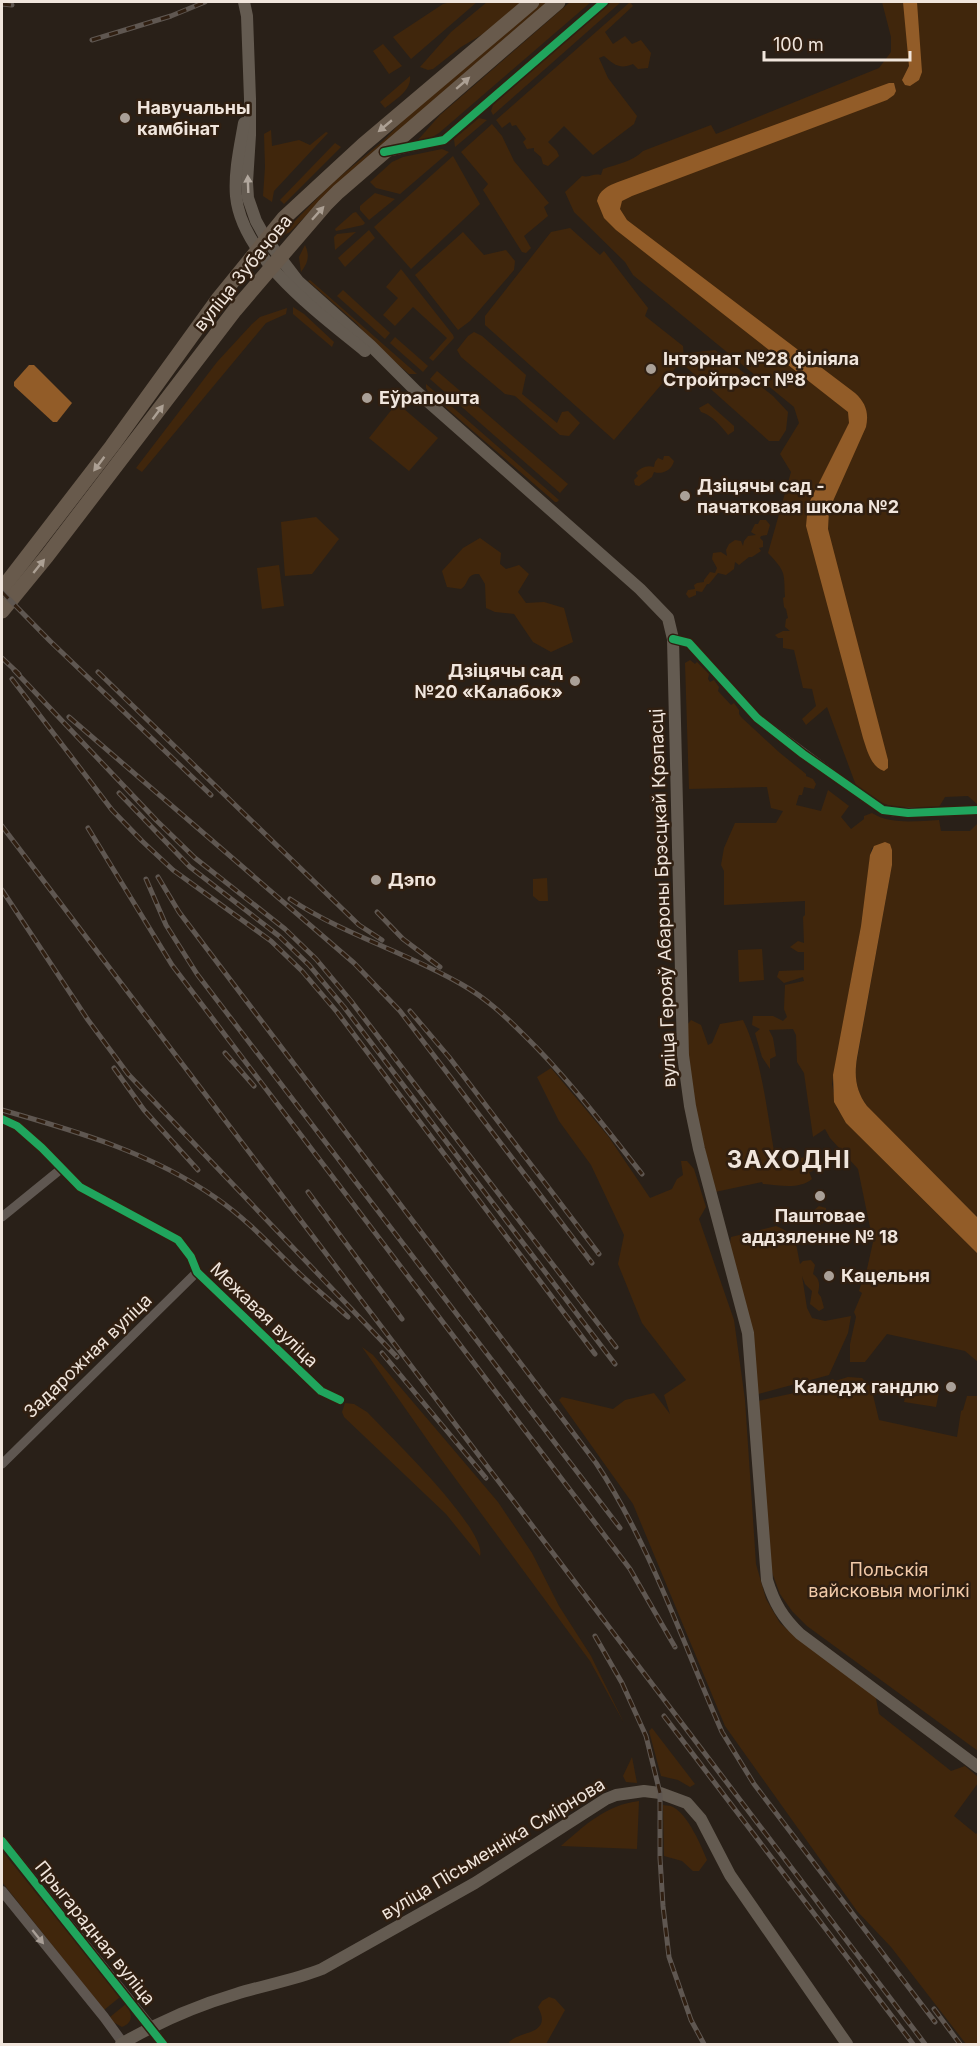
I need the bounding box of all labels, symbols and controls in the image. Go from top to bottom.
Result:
scale bar [764,24,910,62]
text: 100 m [773,34,824,55]
one-way arrow [455,77,471,90]
place label: Навучальны камбінат [137,97,250,139]
marker: Навучальны камбінат [118,111,132,125]
one-way arrow [377,120,393,133]
one-way arrow [243,175,252,194]
one-way arrow [311,206,325,221]
street label: вуліца Зубачова [189,210,296,335]
place label: Інтэрнат №28 фiлiяла Стройтрэст №8 [663,348,859,390]
marker: Інтэрнат №28 фiлiяла Стройтрэст №8 [644,362,658,376]
place label: Еўрапошта [379,387,480,408]
marker: Еўрапошта [360,391,374,405]
one-way arrow [152,404,165,420]
one-way arrow [93,455,105,471]
place label: Дзіцячы сад - пачатковая школа №2 [697,475,899,517]
marker: Дзіцячы сад - пачатковая школа №2 [678,489,692,503]
one-way arrow [32,559,45,574]
place label: Дзіцячы сад №20 «Калабок» [414,660,563,702]
marker: Дзіцячы сад №20 «Калабок» [568,674,582,688]
street label: вуліца Герояў Абароны Брэсцкай Крэпасці [645,708,680,1088]
place label: Дэпо [388,869,436,890]
marker: Дэпо [369,873,383,887]
district label: ЗАХОДНІ [727,1145,851,1174]
marker: Паштовае аддзяленне № 18 [813,1189,827,1203]
place label: Паштовае аддзяленне № 18 [742,1205,898,1247]
street label: Межавая вуліца [206,1258,322,1371]
place label: Кацельня [841,1265,930,1286]
marker: Кацельня [822,1269,836,1283]
street label: Задарожная вуліца [19,1289,156,1422]
place label: Каледж гандлю [794,1376,939,1397]
marker: Каледж гандлю [944,1380,958,1394]
park label: Польскія вайсковыя могілкі [808,1559,970,1601]
street label: вуліца Пісьменніка Смірнова [377,1773,608,1924]
street label: Прыгарадная вуліца [31,1857,160,2009]
one-way arrow [32,1929,45,1945]

